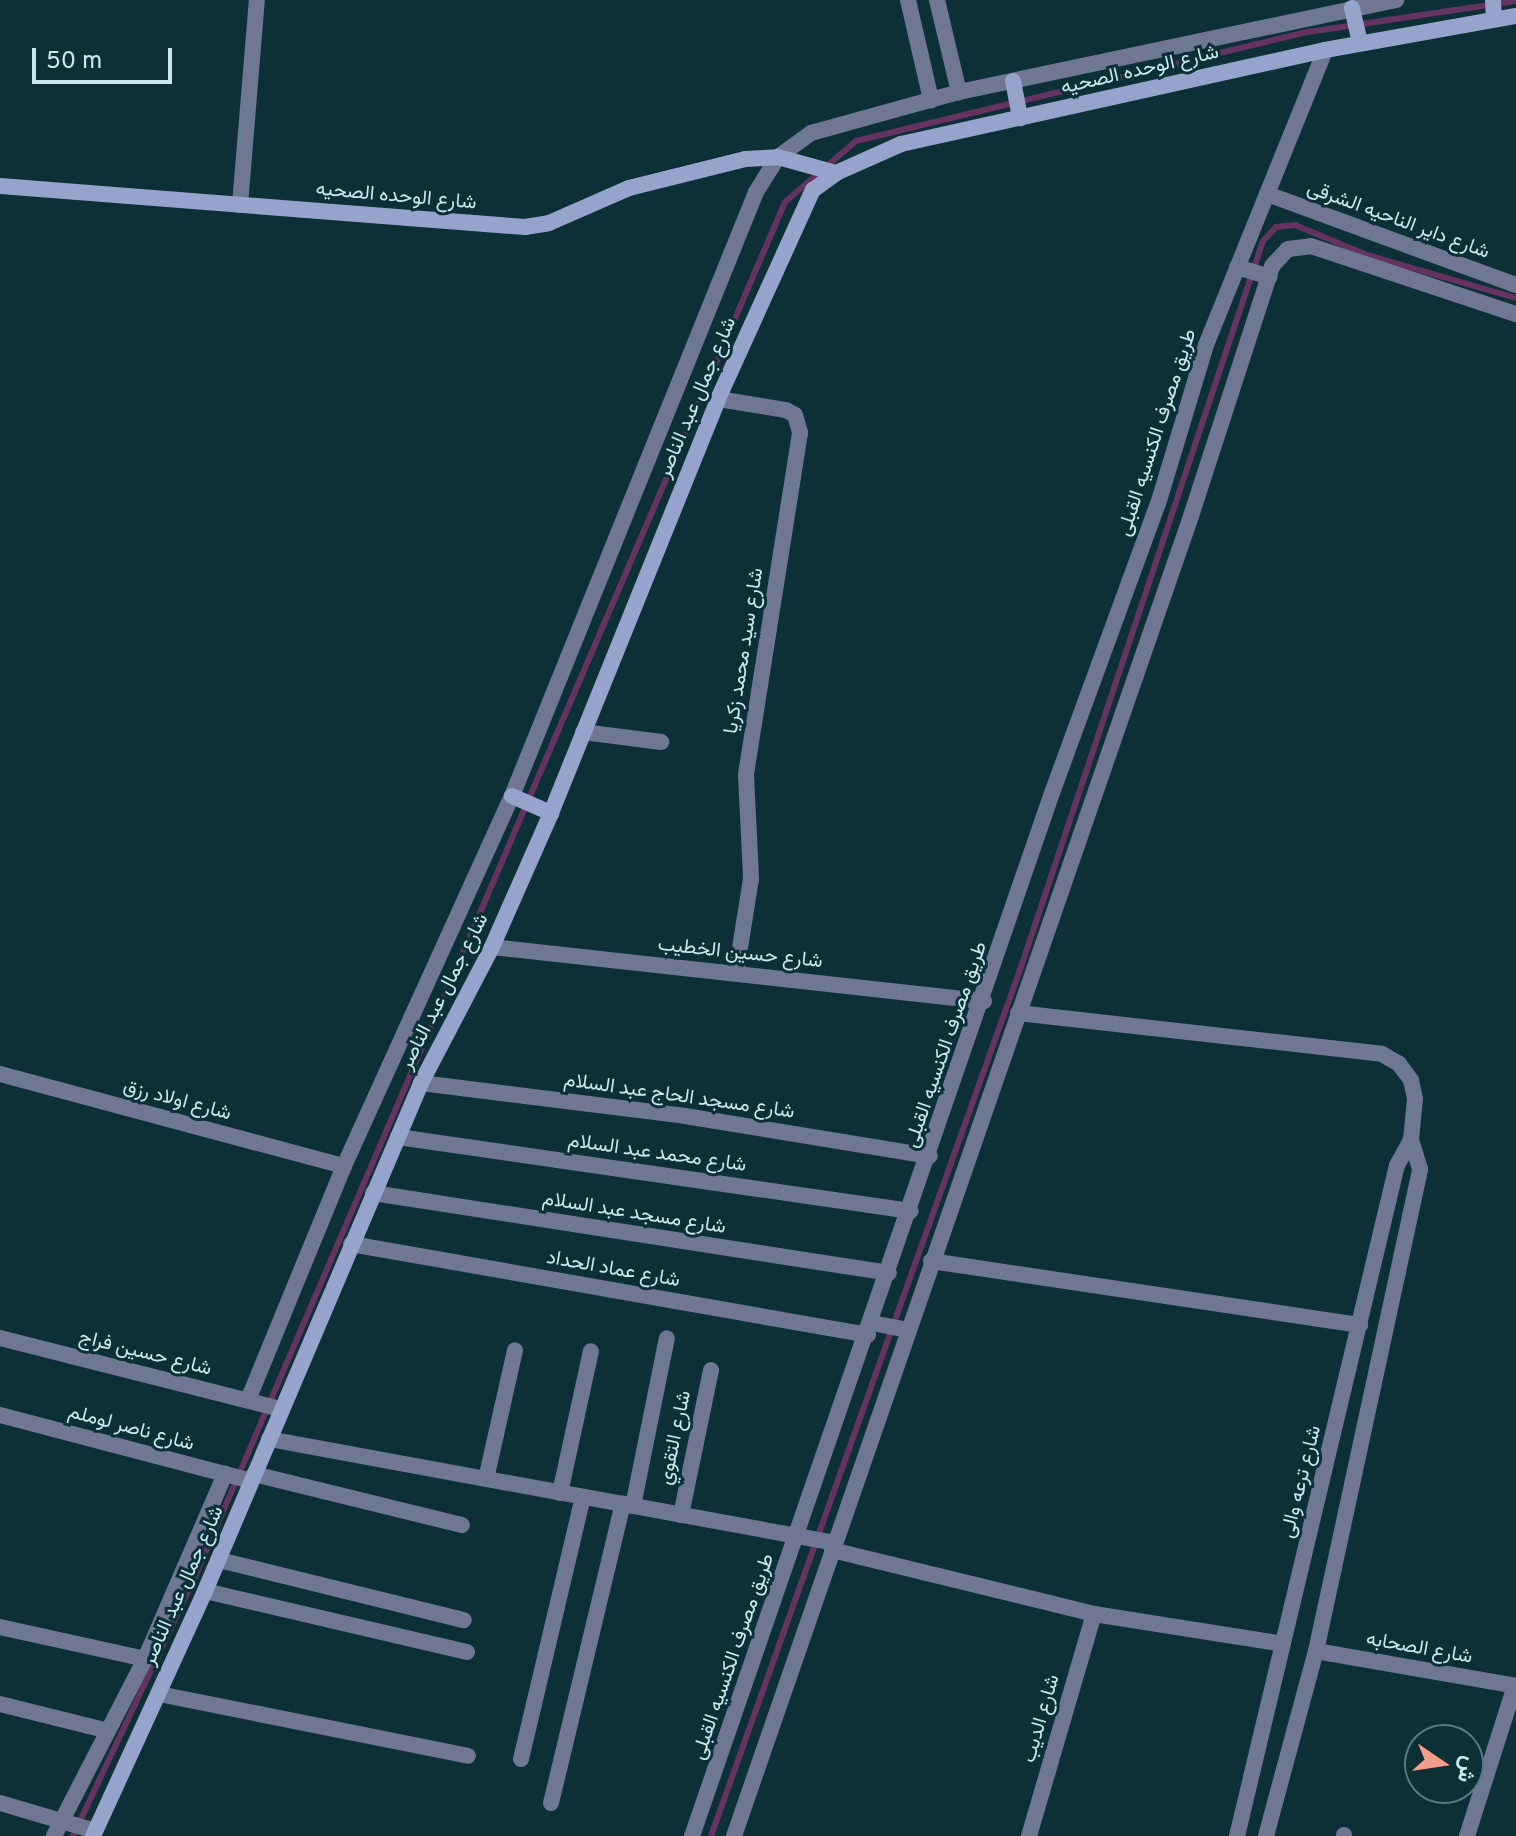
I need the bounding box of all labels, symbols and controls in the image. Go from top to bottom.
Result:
scale bar [36,32,176,82]
street label: شارع الوحده الصحيه [1059,41,1221,101]
text: 50 m [46,47,102,77]
street label: شارع داير الناحيه الشرقى [1304,177,1492,265]
street label: شارع الوحده الصحيه [315,178,477,216]
street label: شارع جمال عبد الناصر [653,314,743,482]
street label: طريق مصرف الكنسيه القبلى [1113,326,1203,540]
street label: شارع سيد محمد زكريا [720,566,770,736]
street label: شارع جمال عبد الناصر [395,910,495,1074]
street label: شارع حسين الخطيب [656,933,824,975]
street label: طريق مصرف الكنسيه القبلى [900,939,994,1151]
street label: شارع مسجد الحاج عبد السلام [562,1069,796,1125]
street label: شارع اولاد رزق [120,1075,234,1127]
street label: شارع محمد عبد السلام [566,1130,748,1178]
street label: شارع مسجد عبد السلام [541,1188,727,1240]
street label: شارع عماد الحداد [544,1246,682,1294]
street label: شارع حسين فراج [76,1326,214,1382]
street label: شارع التقوي [654,1389,698,1487]
street label: شارع ناصر لوملم [65,1401,197,1457]
street label: شارع ترعه والى [1276,1423,1328,1541]
street label: شارع جمال عبد الناصر [138,1503,230,1669]
street label: طريق مصرف الكنسيه القبلى [687,1551,781,1763]
street label: شارع الصحابه [1364,1628,1474,1670]
street label: شارع الديب [1018,1672,1066,1766]
north arrow [1404,1724,1484,1804]
text: ش [1450,1753,1482,1785]

